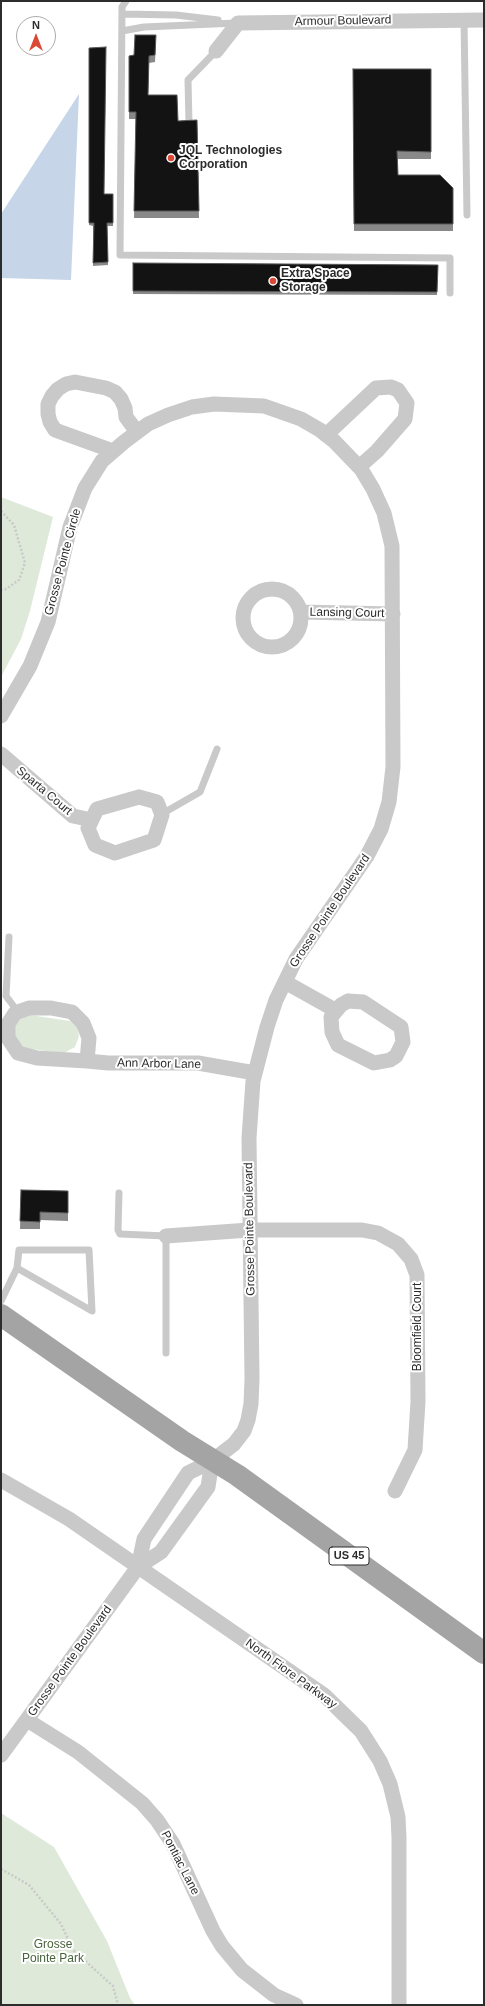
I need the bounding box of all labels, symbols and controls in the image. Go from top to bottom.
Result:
street label: Armour Boulevard [295,13,391,29]
north arrow [16,16,56,56]
text: N [32,19,40,31]
place label: JQL Technologies Corporation [179,144,282,172]
marker: JQL Technologies Corporation [166,153,176,163]
place label: Extra Space Storage [281,267,350,295]
marker: Extra Space Storage [268,276,278,286]
street label: Grosse Pointe Circle [42,507,84,617]
street label: Lansing Court [310,605,384,621]
street label: Sparta Court [13,764,75,818]
street label: Grosse Pointe Boulevard [287,852,373,970]
street label: Ann Arbor Lane [117,1056,201,1072]
street label: Grosse Pointe Boulevard [242,1162,258,1296]
street label: Bloomfield Court [411,1283,425,1371]
road number: US 45 [329,1547,369,1565]
street label: Grosse Pointe Boulevard [25,1603,115,1719]
street label: North Fiore Parkway [243,1636,339,1712]
street label: Pontiac Lane [158,1829,202,1897]
park label: Grosse Pointe Park [22,1938,84,1966]

